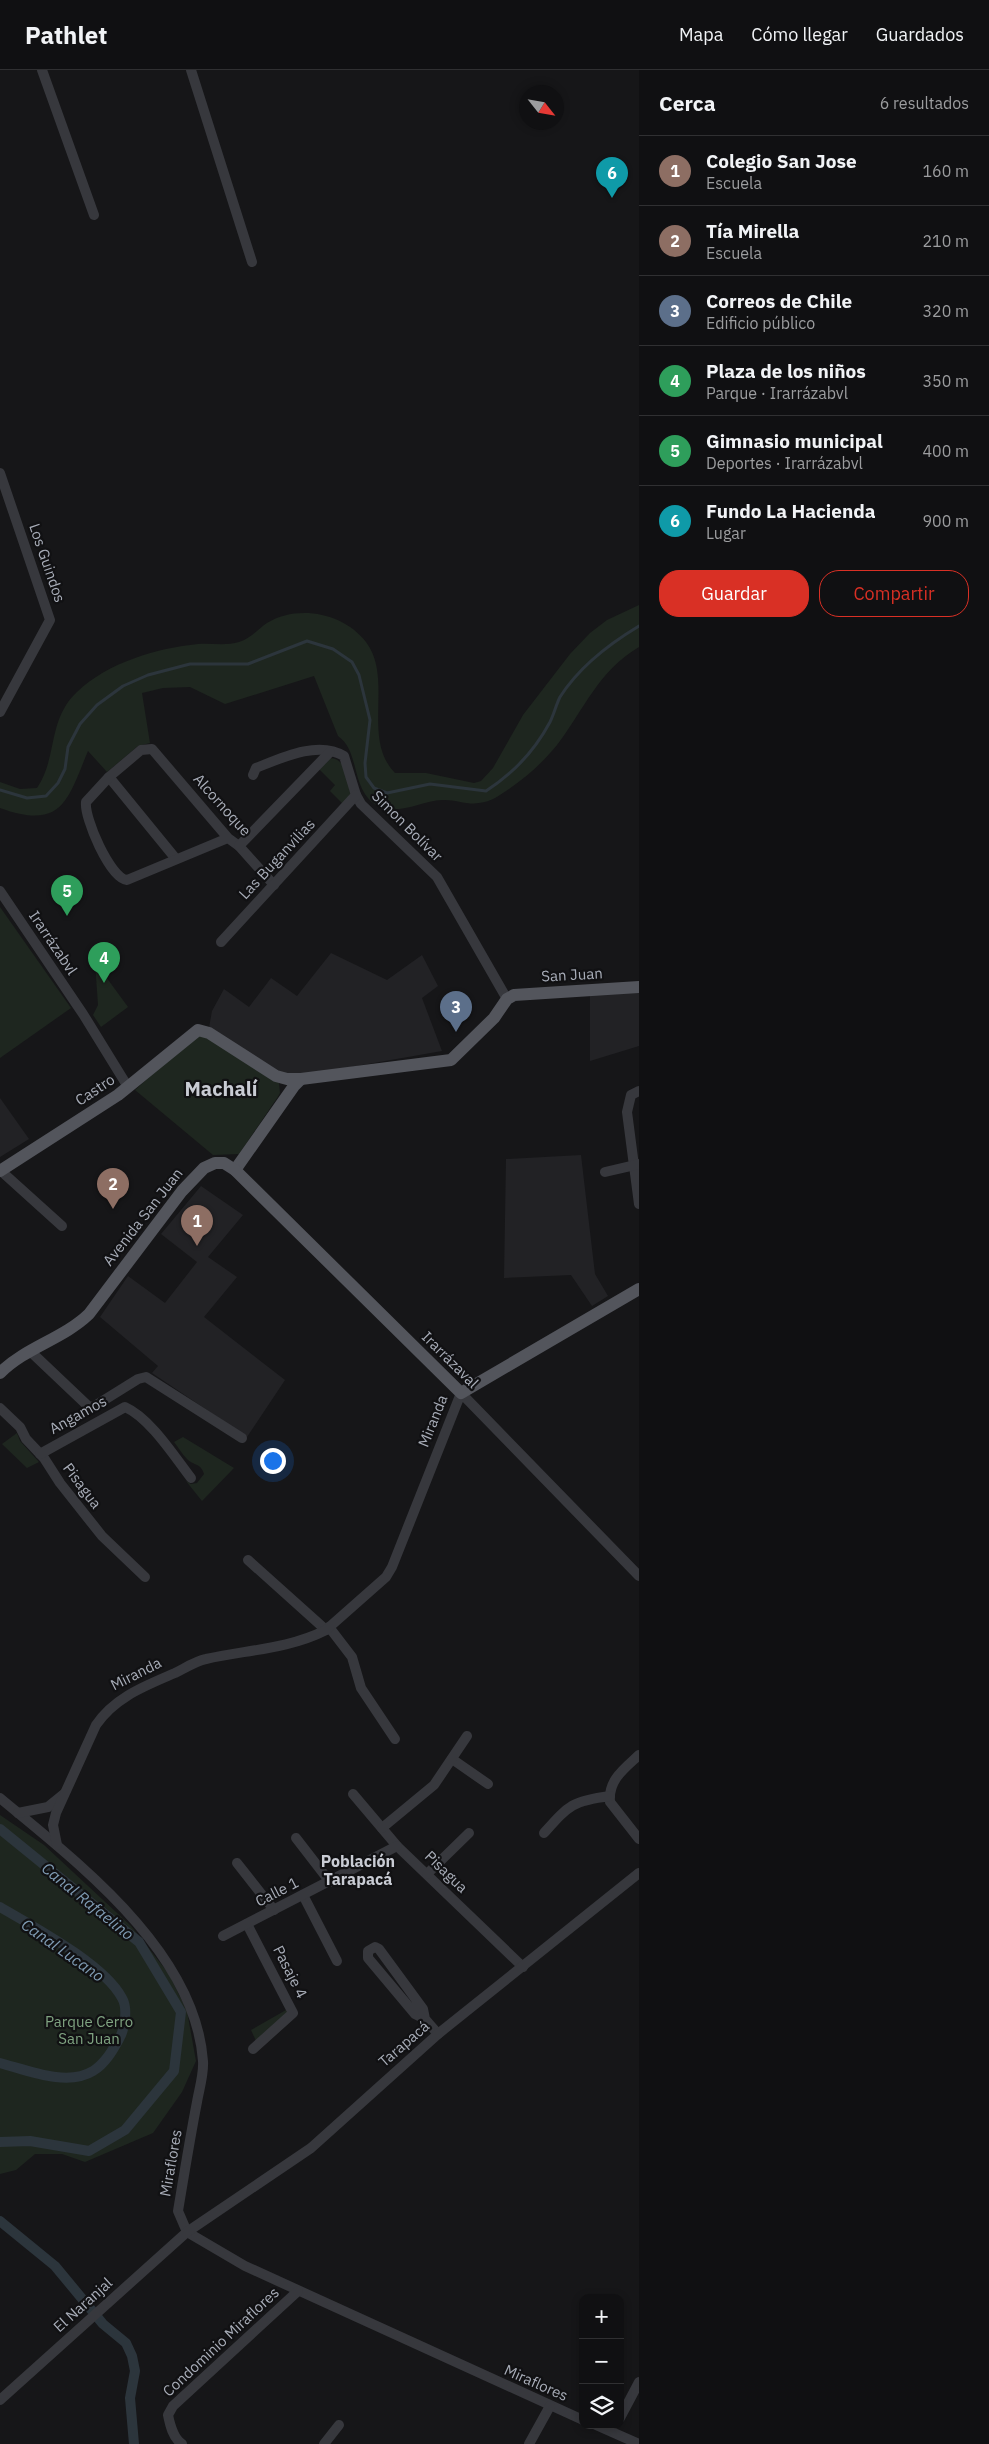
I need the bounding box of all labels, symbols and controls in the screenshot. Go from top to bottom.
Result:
text: Pathlet [25,19,107,51]
text: Mapa [679,23,723,46]
text: Cómo llegar [751,23,848,46]
text: Guardados [876,23,964,46]
north arrow [519,85,564,130]
text: Cerca [659,89,716,117]
text: 6 resultados [880,93,969,113]
text: Colegio San Jose [706,149,857,173]
pin: 6 [596,157,628,198]
text: 1 [670,161,680,181]
text: 160 m [922,161,969,181]
text: Escuela [706,173,762,193]
text: Tía Mirella [706,219,799,243]
text: 2 [670,231,680,251]
text: 210 m [922,231,969,251]
text: Escuela [706,243,762,263]
text: Correos de Chile [706,289,852,313]
text: 3 [670,301,680,321]
text: 320 m [922,301,969,321]
text: Edificio público [706,313,815,333]
text: Plaza de los niños [706,359,866,383]
text: 4 [670,371,680,391]
text: 350 m [922,371,969,391]
text: Parque · Irarrázabvl [706,383,848,403]
text: Gimnasio municipal [706,429,883,453]
text: 5 [670,441,680,461]
text: 400 m [922,441,969,461]
text: Deportes · Irarrázabvl [706,453,863,473]
text: Fundo La Hacienda [706,499,876,523]
text: 6 [670,511,680,531]
text: 900 m [922,511,969,531]
street label: Los Guindos [25,521,70,605]
text: Lugar [706,523,746,543]
button: Guardar [659,570,809,617]
button: Compartir [819,570,969,617]
street label: Alcornoque [189,770,255,840]
street label: Simon Bolívar [368,786,447,866]
street label: Las Buganvilias [234,814,319,903]
pin: 5 [51,875,83,916]
street label: Irarrázabvl [25,907,82,978]
pin: 4 [88,942,120,983]
street label: San Juan [541,963,603,986]
pin: 3 [440,991,472,1032]
street label: Castro [71,1070,118,1110]
district label: Machalí [184,1075,258,1102]
street label: Avenida San Juan [99,1164,187,1269]
pin: 2 [97,1168,129,1209]
pin: 1 [181,1205,213,1246]
street label: Irarrázaval [418,1327,483,1392]
street label: Angamos [46,1391,110,1438]
street label: Miranda [413,1392,452,1450]
your location [260,1448,286,1474]
street label: Pisagua [59,1459,106,1512]
street label: Miranda [107,1653,164,1694]
street label: Pisagua [421,1847,472,1897]
district label: Población Tarapacá [321,1851,395,1889]
water label: Canal Rafaelino [38,1858,138,1944]
street label: Calle 1 [252,1873,302,1911]
water label: Canal Lucano [18,1914,108,1986]
street label: Pasaje 4 [269,1942,312,2001]
park label: Parque Cerro San Juan [45,2012,133,2048]
street label: Tarapacá [374,2016,433,2071]
street label: Miraflores [155,2128,186,2198]
street label: El Naranjal [49,2273,116,2336]
street label: Condominio Miraflores [159,2283,283,2400]
map controls [579,2294,624,2429]
button: + [579,2294,624,2339]
button: − [579,2339,624,2384]
street label: Miraflores [501,2360,571,2405]
button: layers [579,2384,624,2429]

